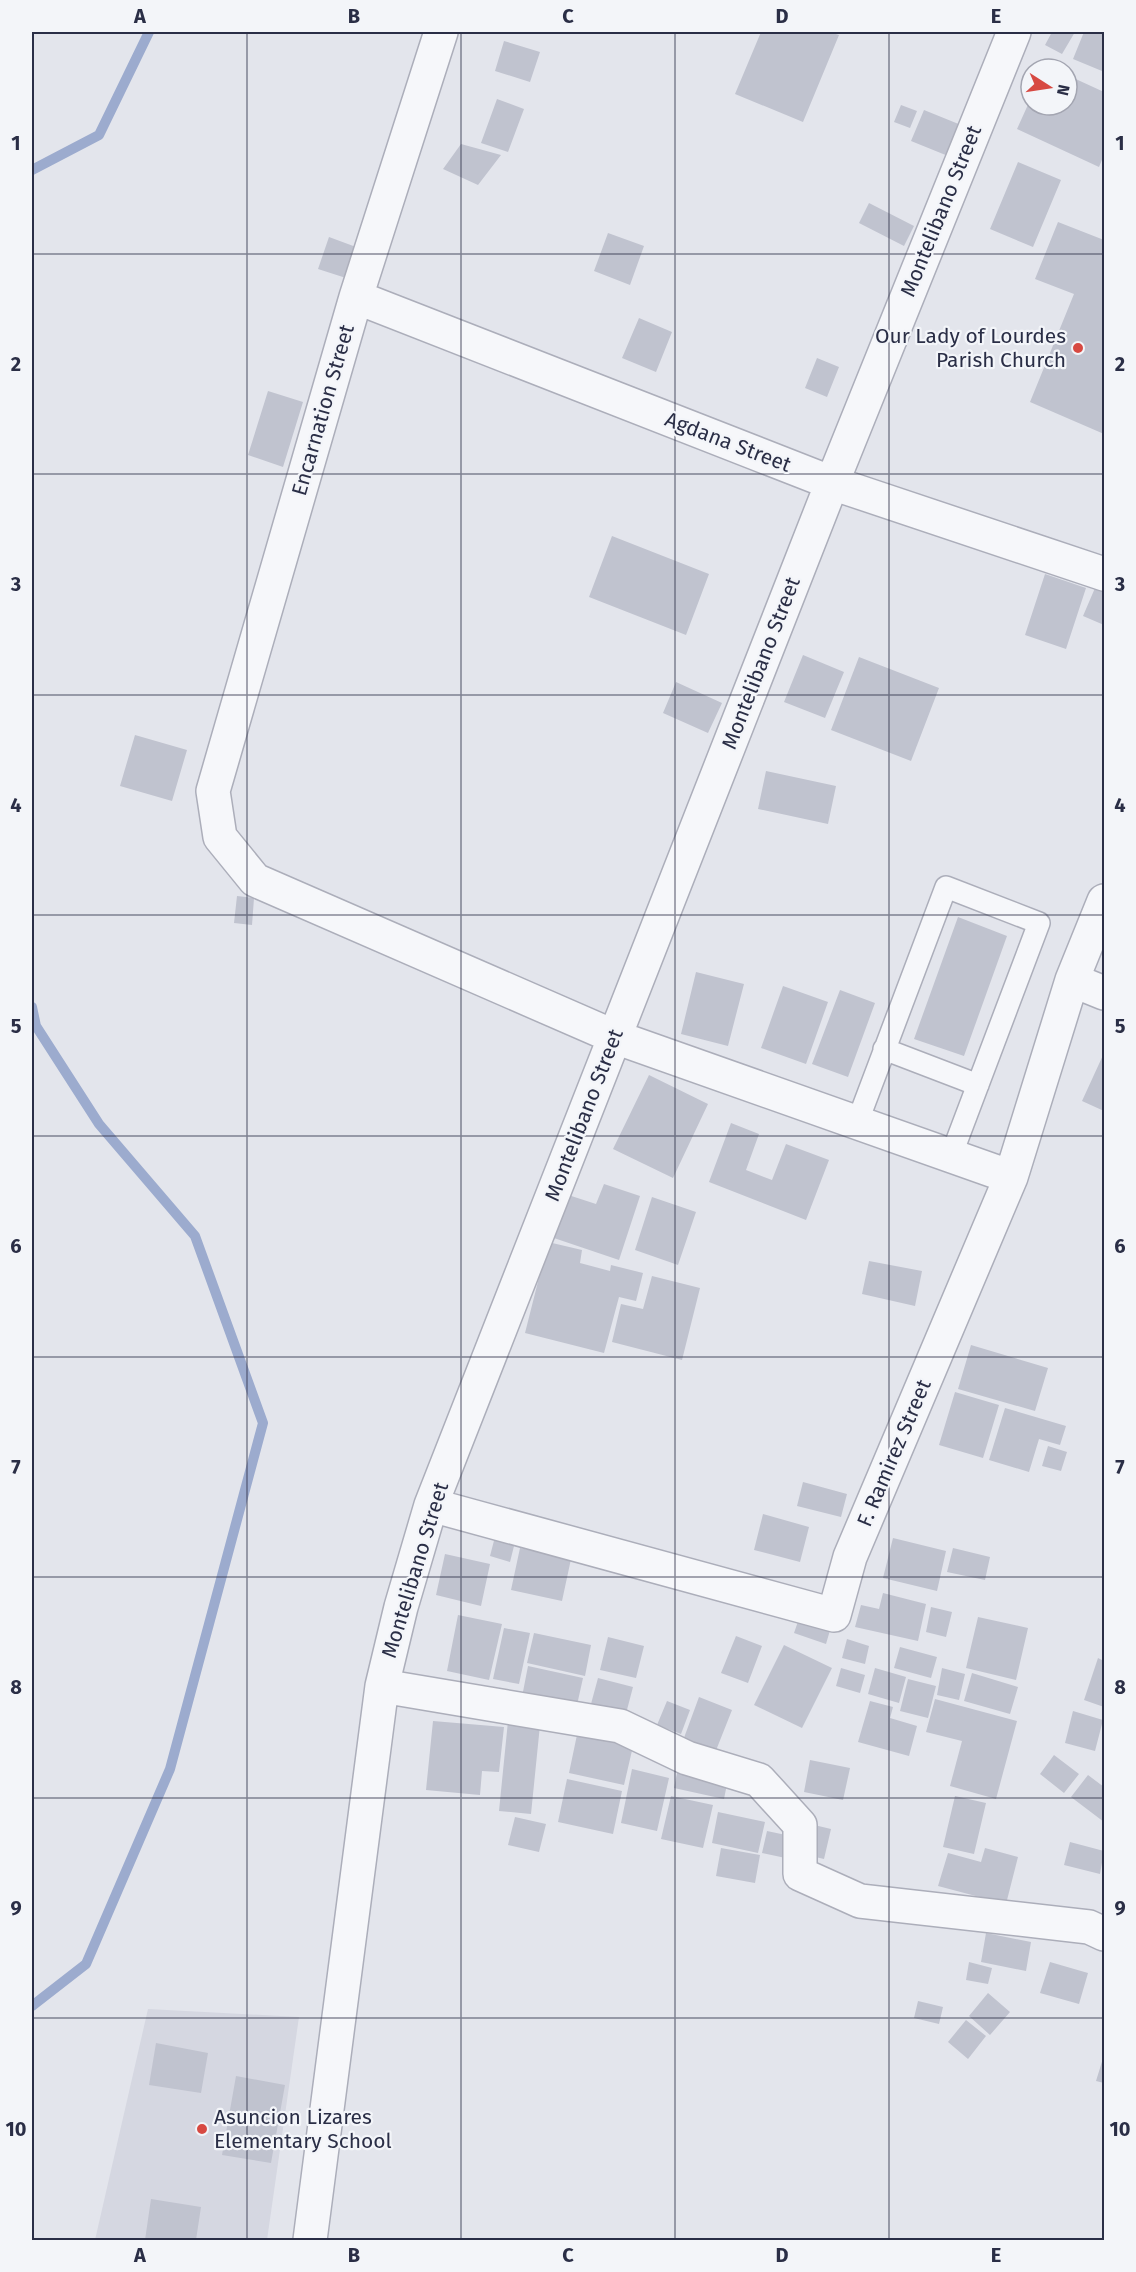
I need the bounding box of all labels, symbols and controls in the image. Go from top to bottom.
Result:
text: A [133,4,147,28]
text: B [348,4,360,28]
text: C [562,4,574,28]
text: D [775,4,789,28]
text: E [991,4,1001,28]
north arrow [1019,57,1079,117]
text: N [1053,83,1074,97]
street label: Montelibano Street [895,121,987,300]
text: 1 [11,131,21,155]
text: 1 [1115,131,1125,155]
street label: Encarnation Street [286,321,360,499]
place label: Our Lady of Lourdes Parish Church [875,323,1066,373]
marker: Our Lady of Lourdes Parish Church [1071,341,1085,355]
text: 2 [11,352,21,376]
text: 2 [1115,352,1125,376]
street label: Agdana Street [661,406,795,478]
text: 3 [10,572,21,596]
text: 3 [1114,572,1125,596]
street label: Montelibano Street [716,573,806,753]
text: 4 [10,793,22,817]
text: 4 [1114,793,1126,817]
text: 5 [11,1014,22,1038]
text: 5 [1115,1014,1126,1038]
street label: Montelibano Street [539,1025,629,1205]
text: 6 [10,1234,22,1258]
text: 6 [1114,1234,1126,1258]
street label: F. Ramirez Street [851,1375,937,1531]
text: 7 [11,1455,21,1479]
text: 7 [1115,1455,1125,1479]
street label: Montelibano Street [376,1479,454,1661]
text: 8 [10,1675,22,1699]
text: 8 [1114,1675,1126,1699]
text: 9 [10,1896,22,1920]
text: 9 [1114,1896,1126,1920]
place label: Asuncion Lizares Elementary School [214,2104,392,2154]
text: 10 [6,2117,26,2141]
text: 10 [1110,2117,1130,2141]
marker: Asuncion Lizares Elementary School [195,2122,209,2136]
text: A [133,2243,147,2267]
text: B [348,2243,360,2267]
text: C [562,2243,574,2267]
text: D [775,2243,789,2267]
text: E [991,2243,1001,2267]

